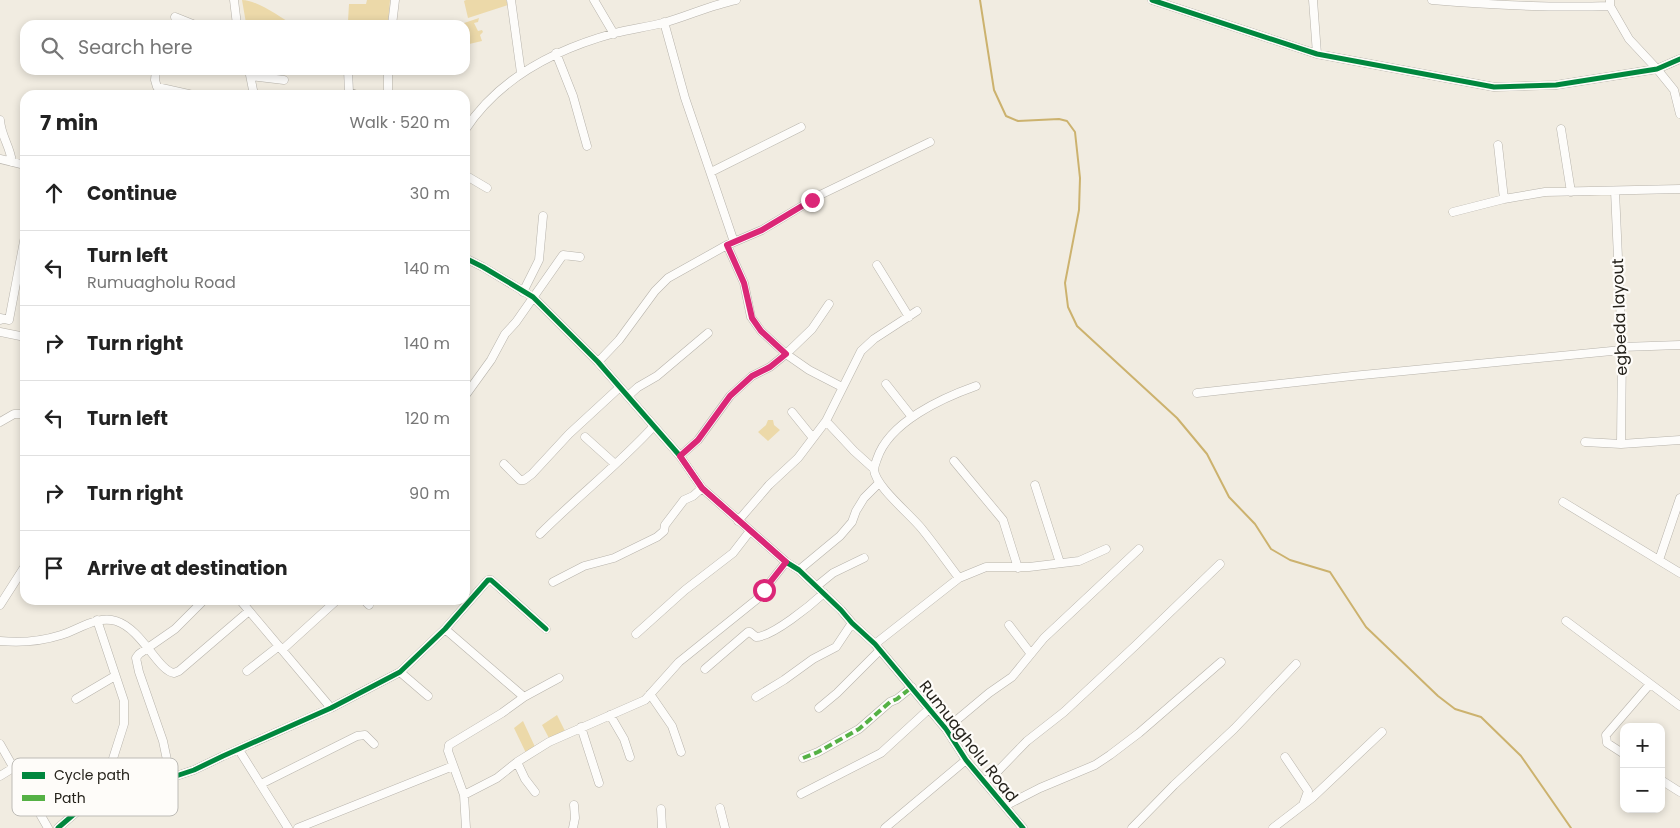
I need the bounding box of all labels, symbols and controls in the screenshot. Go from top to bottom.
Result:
search box [20,20,470,75]
icon: search [38,34,66,62]
text: Search here [78,34,192,61]
text: 7 min [40,108,98,137]
text: Walk · 520 m [349,111,450,134]
icon: ahead [40,179,68,207]
text: Continue [87,180,177,207]
text: 30 m [410,182,450,205]
route end [801,189,824,212]
text: Turn left [87,242,168,269]
icon: left [40,254,68,282]
text: 140 m [404,257,450,280]
street label: egbeda layout [1606,258,1633,376]
text: Rumuagholu Road [87,271,236,294]
icon: right [40,329,68,357]
text: Turn right [87,330,183,357]
text: 140 m [404,332,450,355]
icon: left [40,404,68,432]
text: Turn left [87,405,168,432]
text: 120 m [405,407,450,430]
icon: right [40,479,68,507]
text: Turn right [87,480,183,507]
text: 90 m [409,482,450,505]
icon: arrive [40,554,68,582]
text: Arrive at destination [87,555,288,582]
route start [753,579,776,602]
street label: Rumuagholu Road [914,676,1023,807]
map controls [1620,723,1665,813]
button: + [1620,723,1665,768]
legend [12,758,178,816]
text: Cycle path [54,765,130,785]
button: − [1620,768,1665,813]
text: Path [54,788,86,808]

